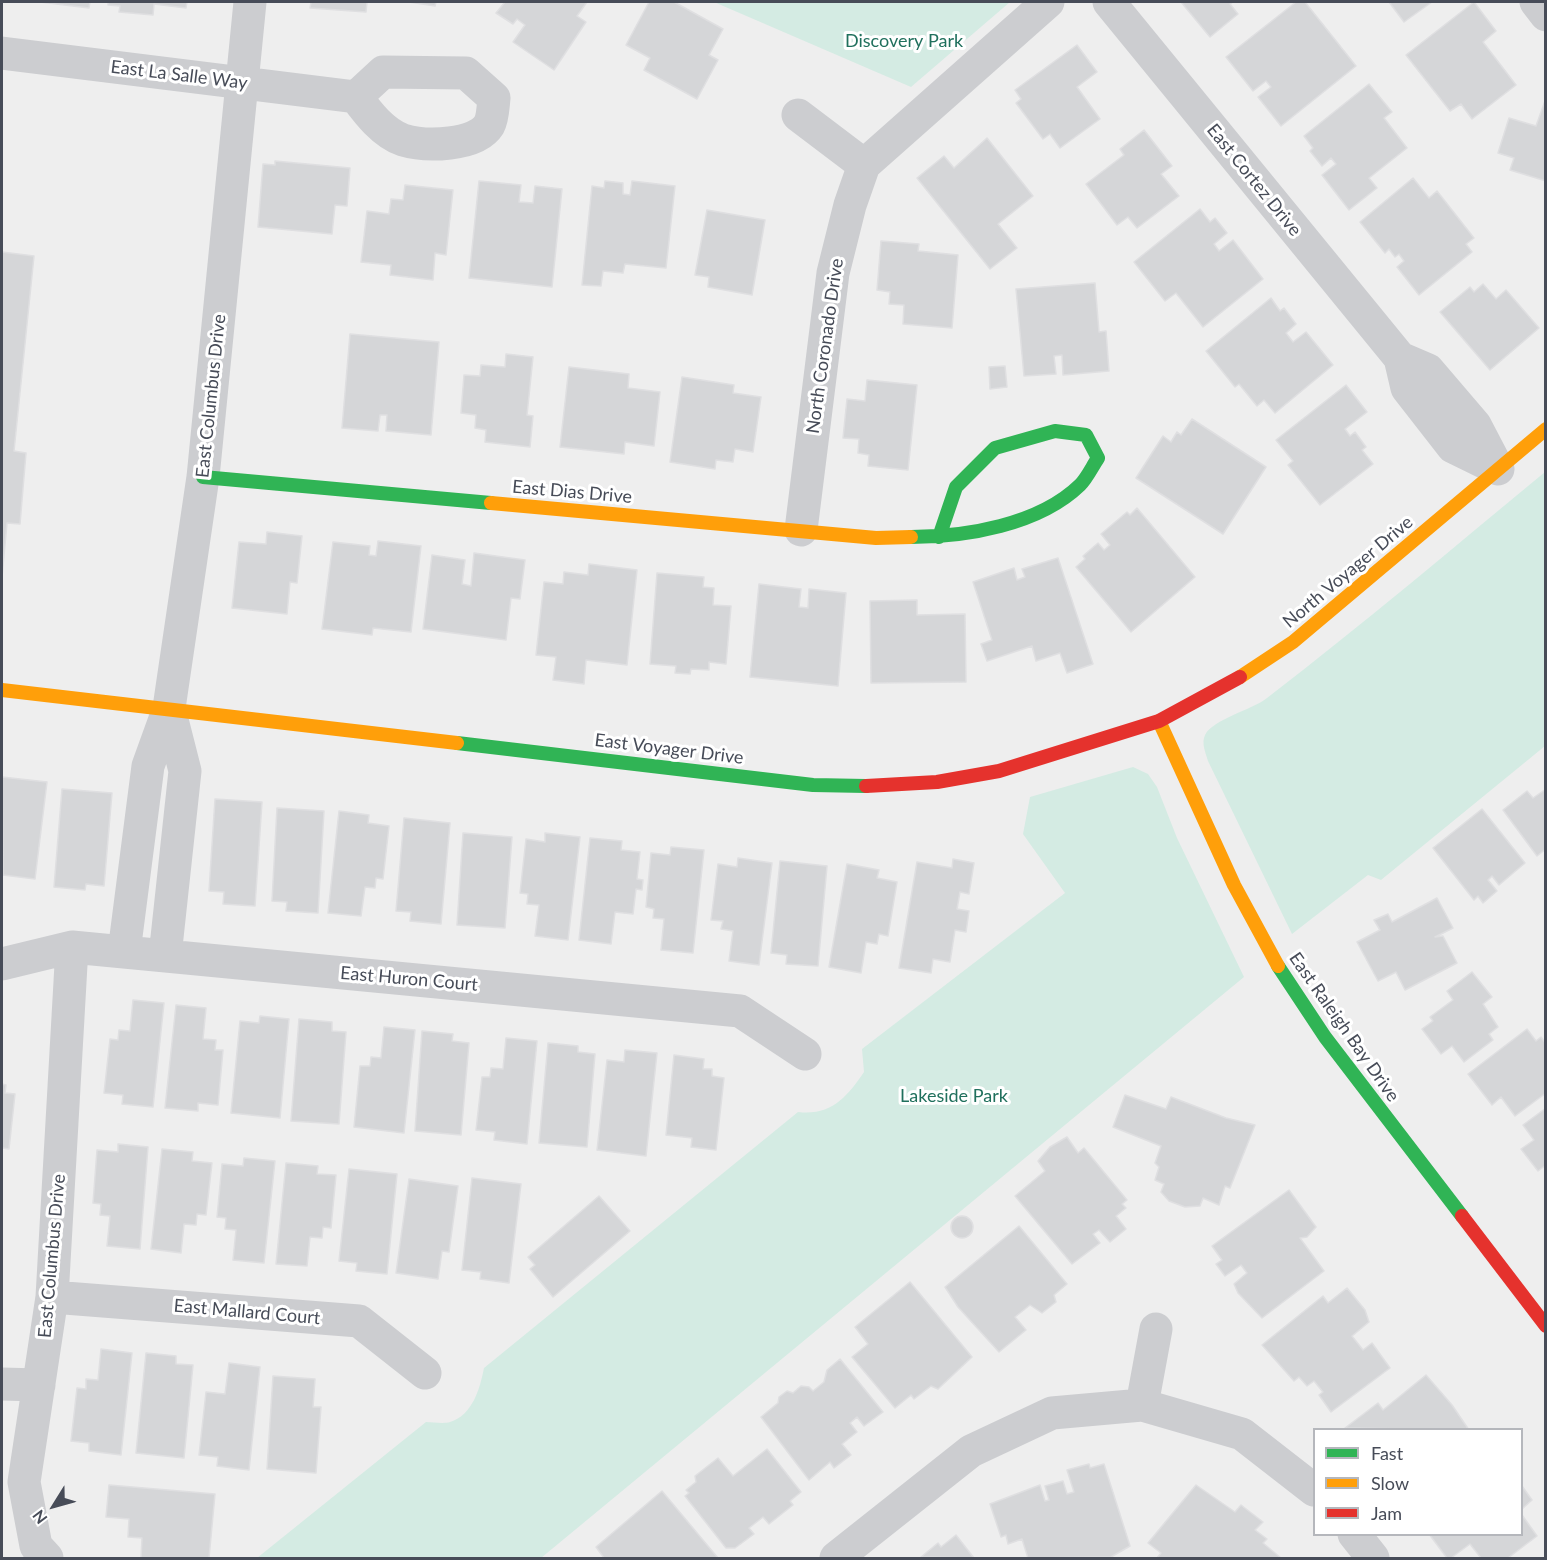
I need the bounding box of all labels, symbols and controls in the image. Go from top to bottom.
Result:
park label: Discovery Park [845,30,963,52]
street label: East La Salle Way [109,56,249,94]
street label: East Cortez Drive [1202,119,1306,241]
street label: North Coronado Drive [802,257,848,435]
street label: East Columbus Drive [192,313,230,479]
street label: East Dias Drive [511,476,633,508]
street label: North Voyager Drive [1279,511,1417,633]
street label: East Voyager Drive [593,729,745,769]
street label: East Raleigh Bay Drive [1284,948,1404,1106]
street label: East Huron Court [339,962,479,996]
park label: Lakeside Park [900,1085,1008,1107]
street label: East Columbus Drive [34,1173,70,1339]
street label: East Mallard Court [173,1295,321,1329]
legend [1313,1428,1523,1536]
text: Fast [1371,1442,1403,1464]
text: Slow [1371,1472,1409,1494]
north arrow [24,1476,84,1536]
text: Jam [1371,1502,1402,1524]
text: N [28,1506,51,1528]

